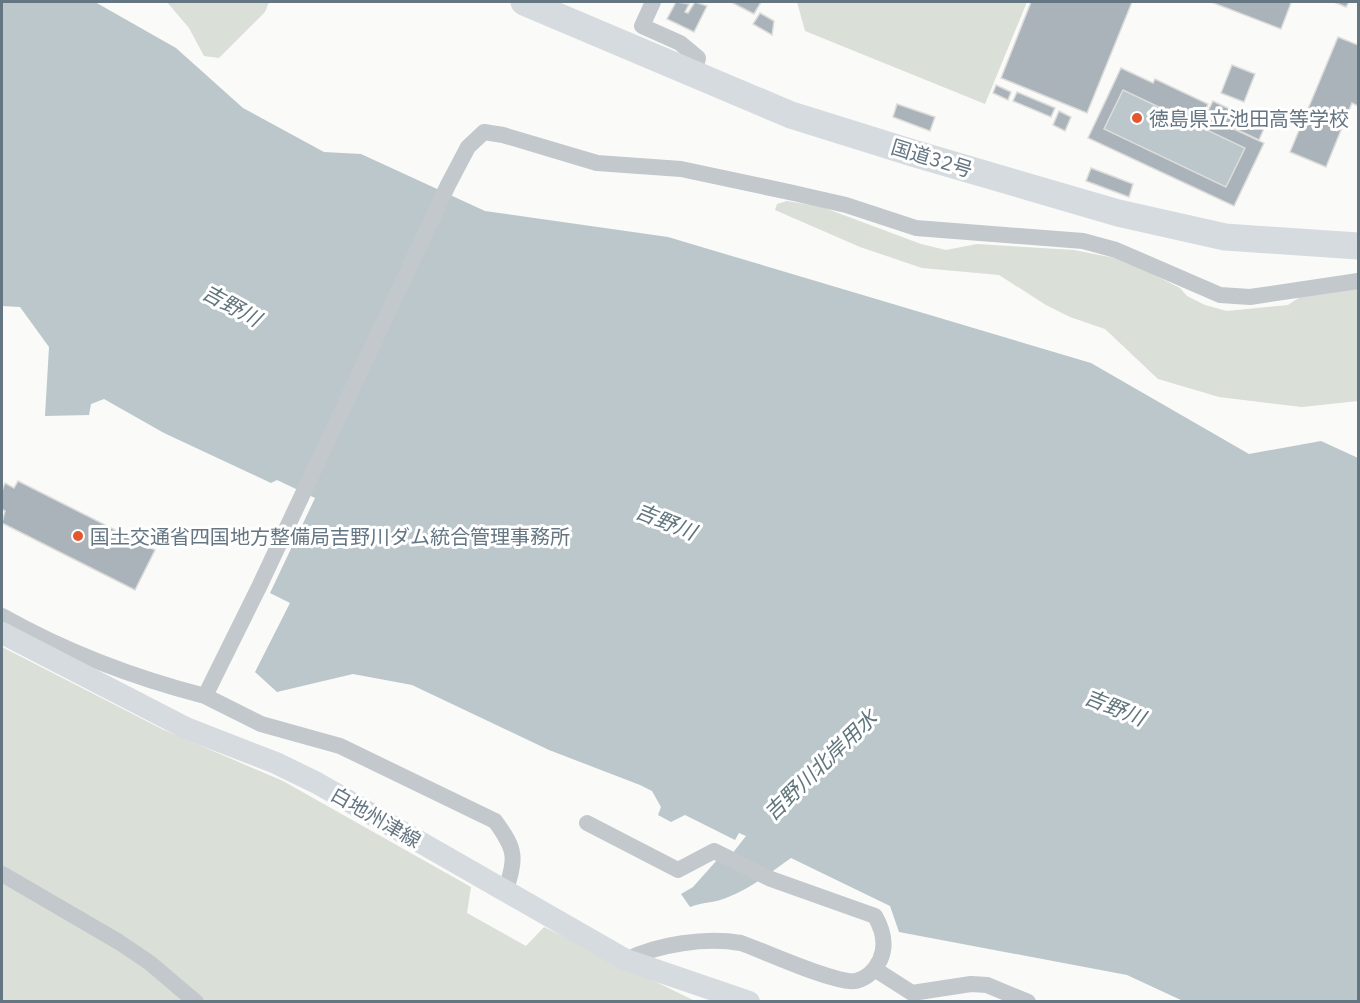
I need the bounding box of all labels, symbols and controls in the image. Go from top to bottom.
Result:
place label: 徳島県立池田高等学校 [1149,105,1349,132]
marker: 徳島県立池田高等学校 [1130,111,1144,125]
street label: 国道32号 [888,133,976,183]
water label: 吉野川 [198,277,268,333]
water label: 吉野川 [632,496,702,547]
place label: 国土交通省四国地方整備局吉野川ダム統合管理事務所 [90,523,570,550]
marker: 国土交通省四国地方整備局吉野川ダム統合管理事務所 [71,529,85,543]
water label: 吉野川 [1081,682,1151,733]
water label: 吉野川北岸用水 [757,702,884,826]
street label: 白地州津線 [326,780,426,854]

